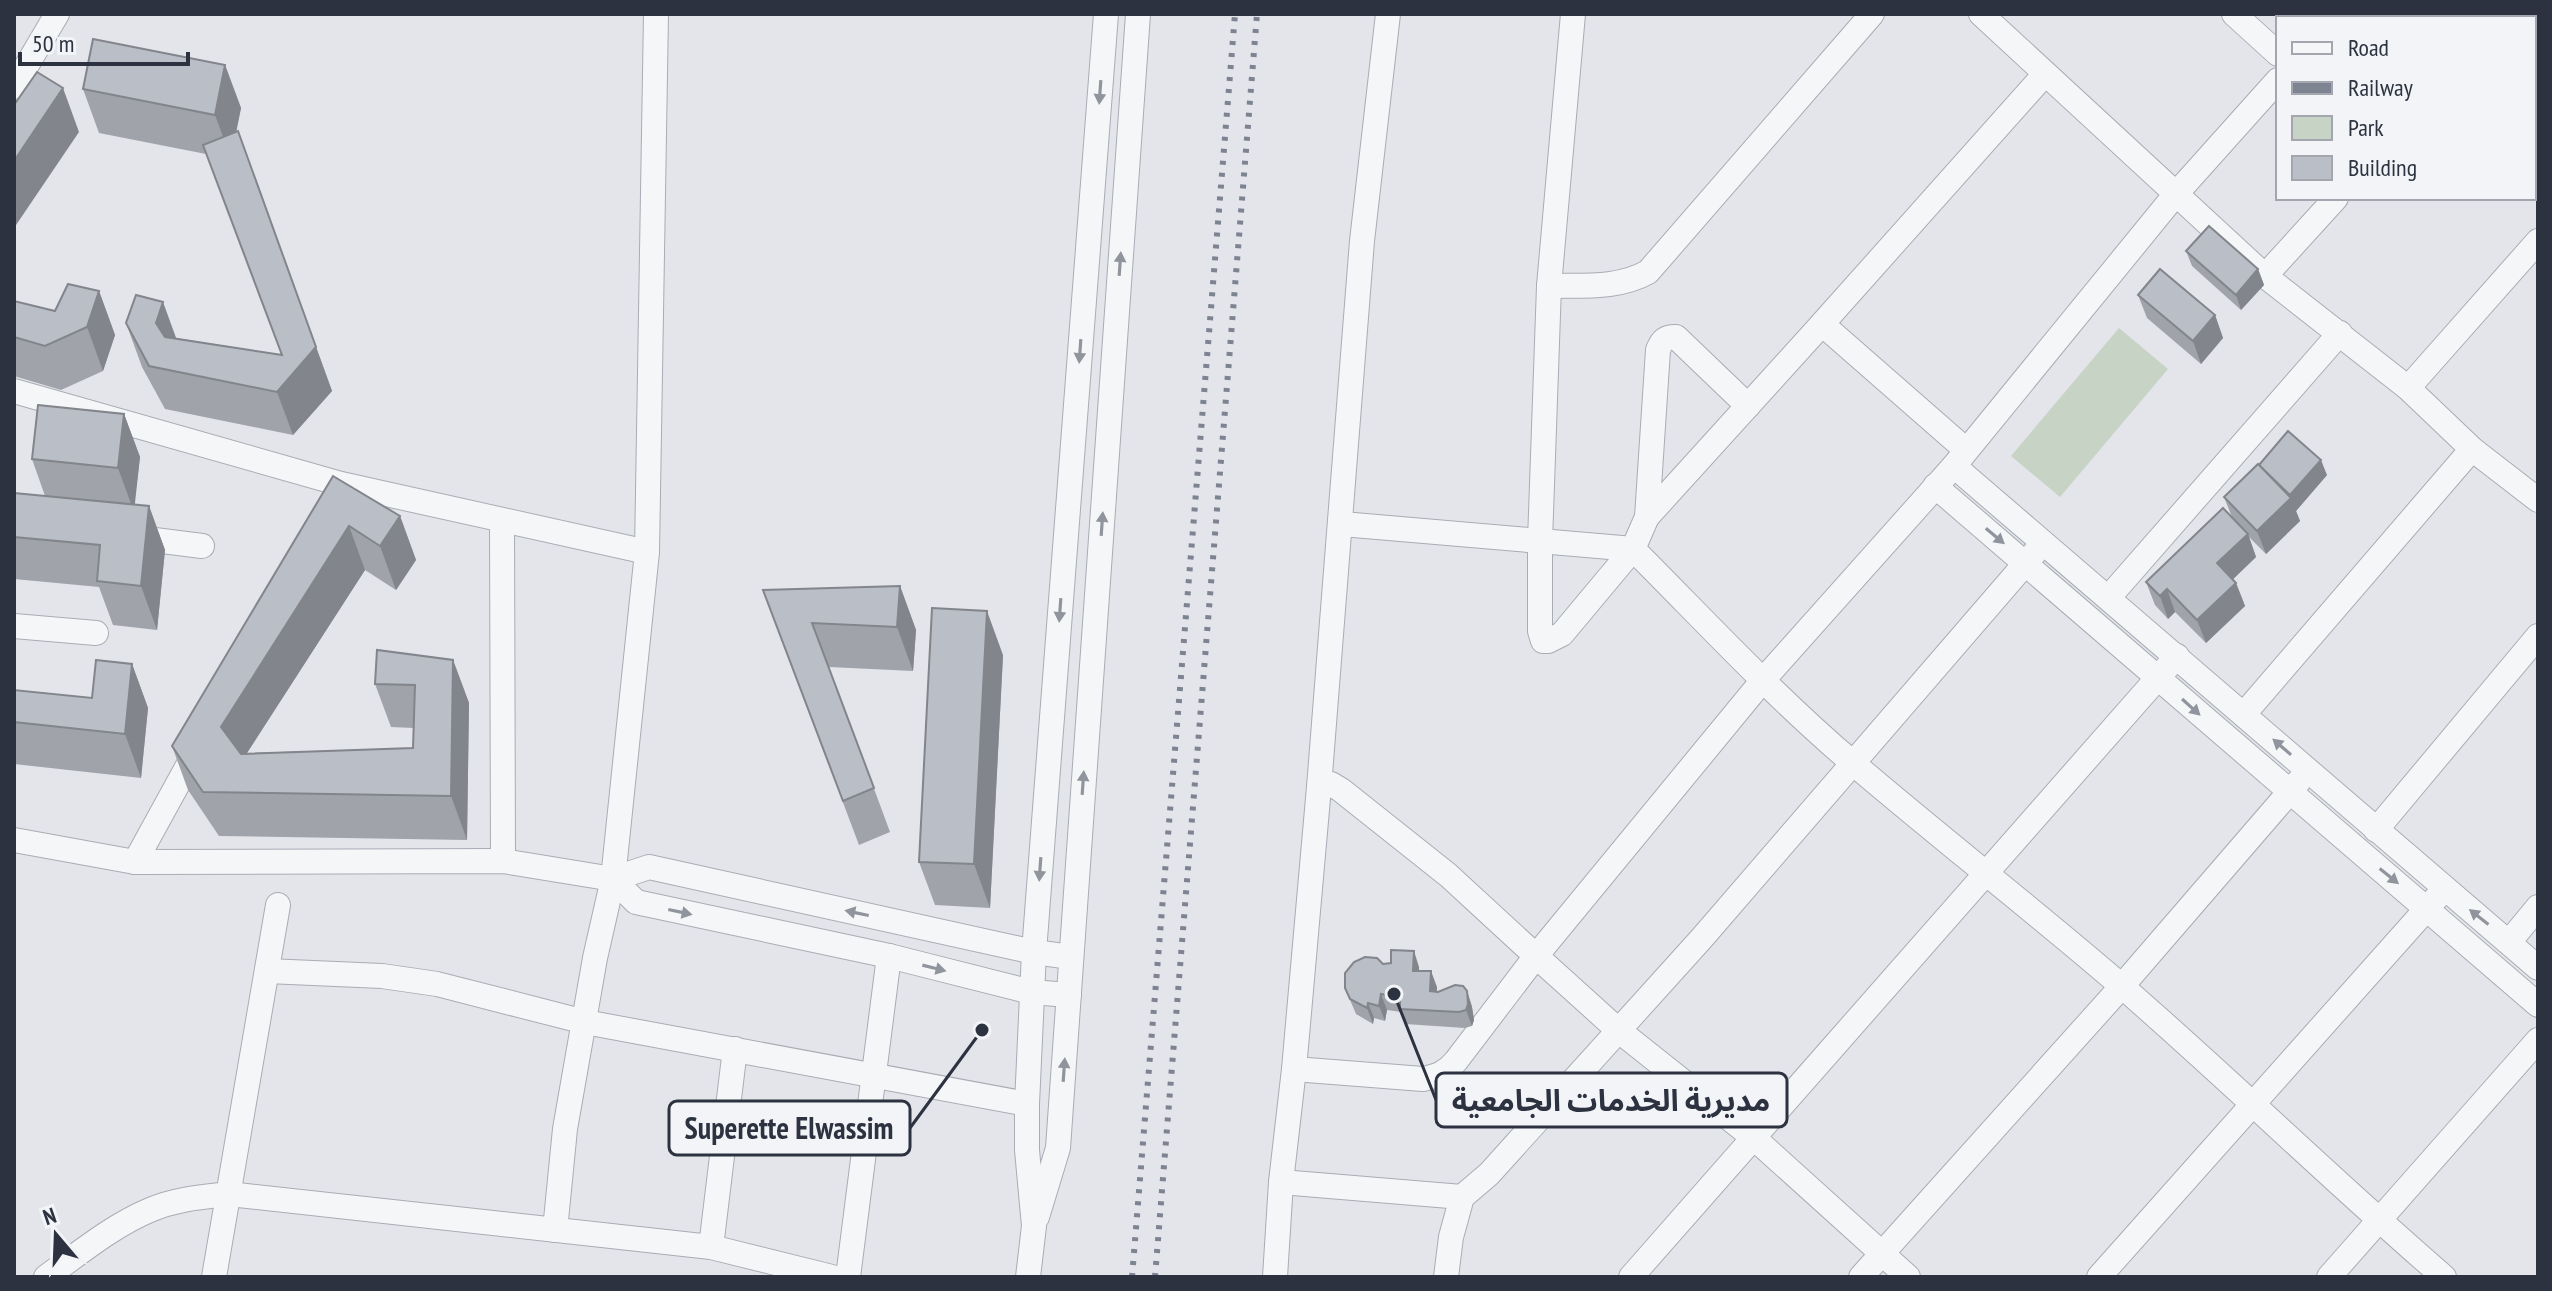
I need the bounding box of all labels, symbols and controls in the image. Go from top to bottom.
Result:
scale bar [20,16,188,66]
legend [2276,16,2536,200]
text: 50 m [32,28,74,59]
text: Road [2348,32,2389,63]
text: Railway [2348,72,2413,103]
one-way arrow [1093,80,1106,105]
text: Park [2348,112,2384,143]
text: Building [2348,152,2417,183]
one-way arrow [1114,251,1127,276]
one-way arrow [1073,339,1086,364]
one-way arrow [1096,511,1109,536]
one-way arrow [1985,527,2005,544]
one-way arrow [1053,598,1066,623]
one-way arrow [2181,698,2201,715]
one-way arrow [2273,739,2293,756]
one-way arrow [1077,770,1090,795]
one-way arrow [1033,857,1046,882]
one-way arrow [2379,867,2399,884]
one-way arrow [668,906,693,919]
one-way arrow [844,906,869,919]
one-way arrow [2469,909,2489,925]
one-way arrow [922,962,947,974]
one-way arrow [1058,1057,1071,1082]
callout: مديرية الخدمات الجامعية [1436,1073,1787,1127]
text: مديرية الخدمات الجامعية [1452,1080,1770,1119]
callout: Superette Elwassim [669,1101,910,1155]
text: Superette Elwassim [685,1108,893,1147]
north arrow [16,1195,96,1275]
text: N [39,1201,60,1231]

